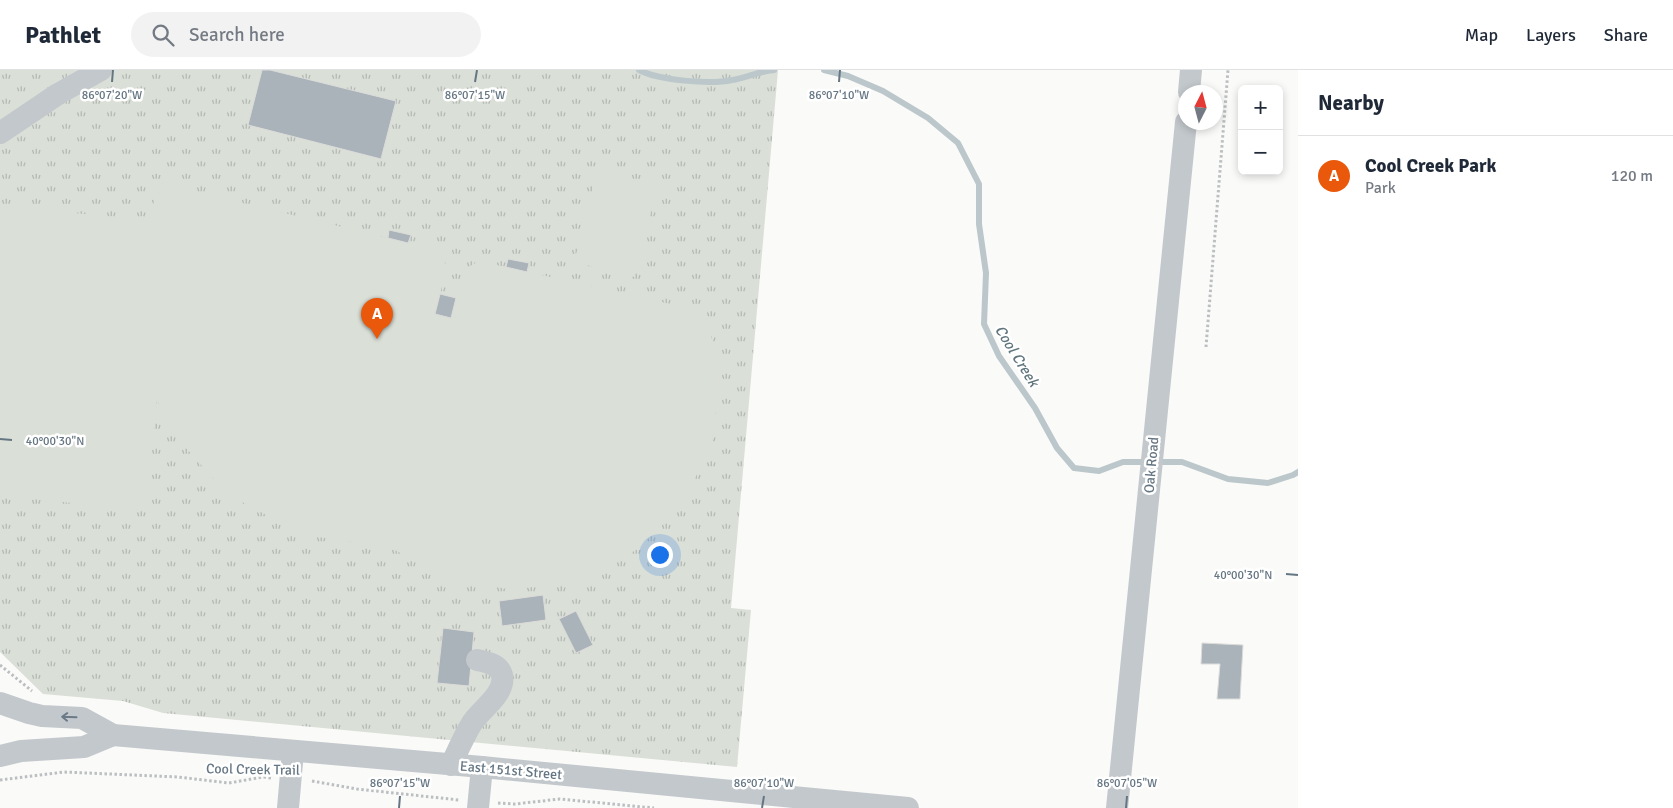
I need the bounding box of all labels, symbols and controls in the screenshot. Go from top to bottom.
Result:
search box [131,12,481,57]
text: Pathlet [25,20,101,50]
icon: search [149,21,177,49]
text: Search here [189,23,285,47]
text: Map [1465,24,1498,46]
text: Layers [1526,24,1576,46]
text: Share [1604,24,1648,46]
north arrow [1178,85,1223,130]
map controls [1238,85,1283,175]
button: + [1238,85,1283,130]
text: 86°07'20"W [82,88,142,103]
text: 86°07'15"W [445,88,505,103]
text: 86°07'10"W [809,88,869,103]
text: Nearby [1318,90,1384,116]
button: − [1238,130,1283,175]
text: Cool Creek Park [1365,154,1496,178]
text: A [1329,166,1339,186]
text: 120 m [1611,166,1653,186]
text: Park [1365,178,1396,198]
pin: A [361,298,393,339]
water label: Cool Creek [991,322,1044,391]
text: 40°00'30"N [26,434,84,449]
street label: Oak Road [1141,436,1162,494]
your location [647,542,673,568]
text: 40°00'30"N [1214,568,1272,583]
one-way arrow [61,713,77,722]
street label: East 151st Street [459,758,563,783]
street label: Cool Creek Trail [206,760,300,779]
text: 86°07'15"W [370,776,430,791]
text: 86°07'10"W [734,776,794,791]
text: 86°07'05"W [1097,776,1157,791]

